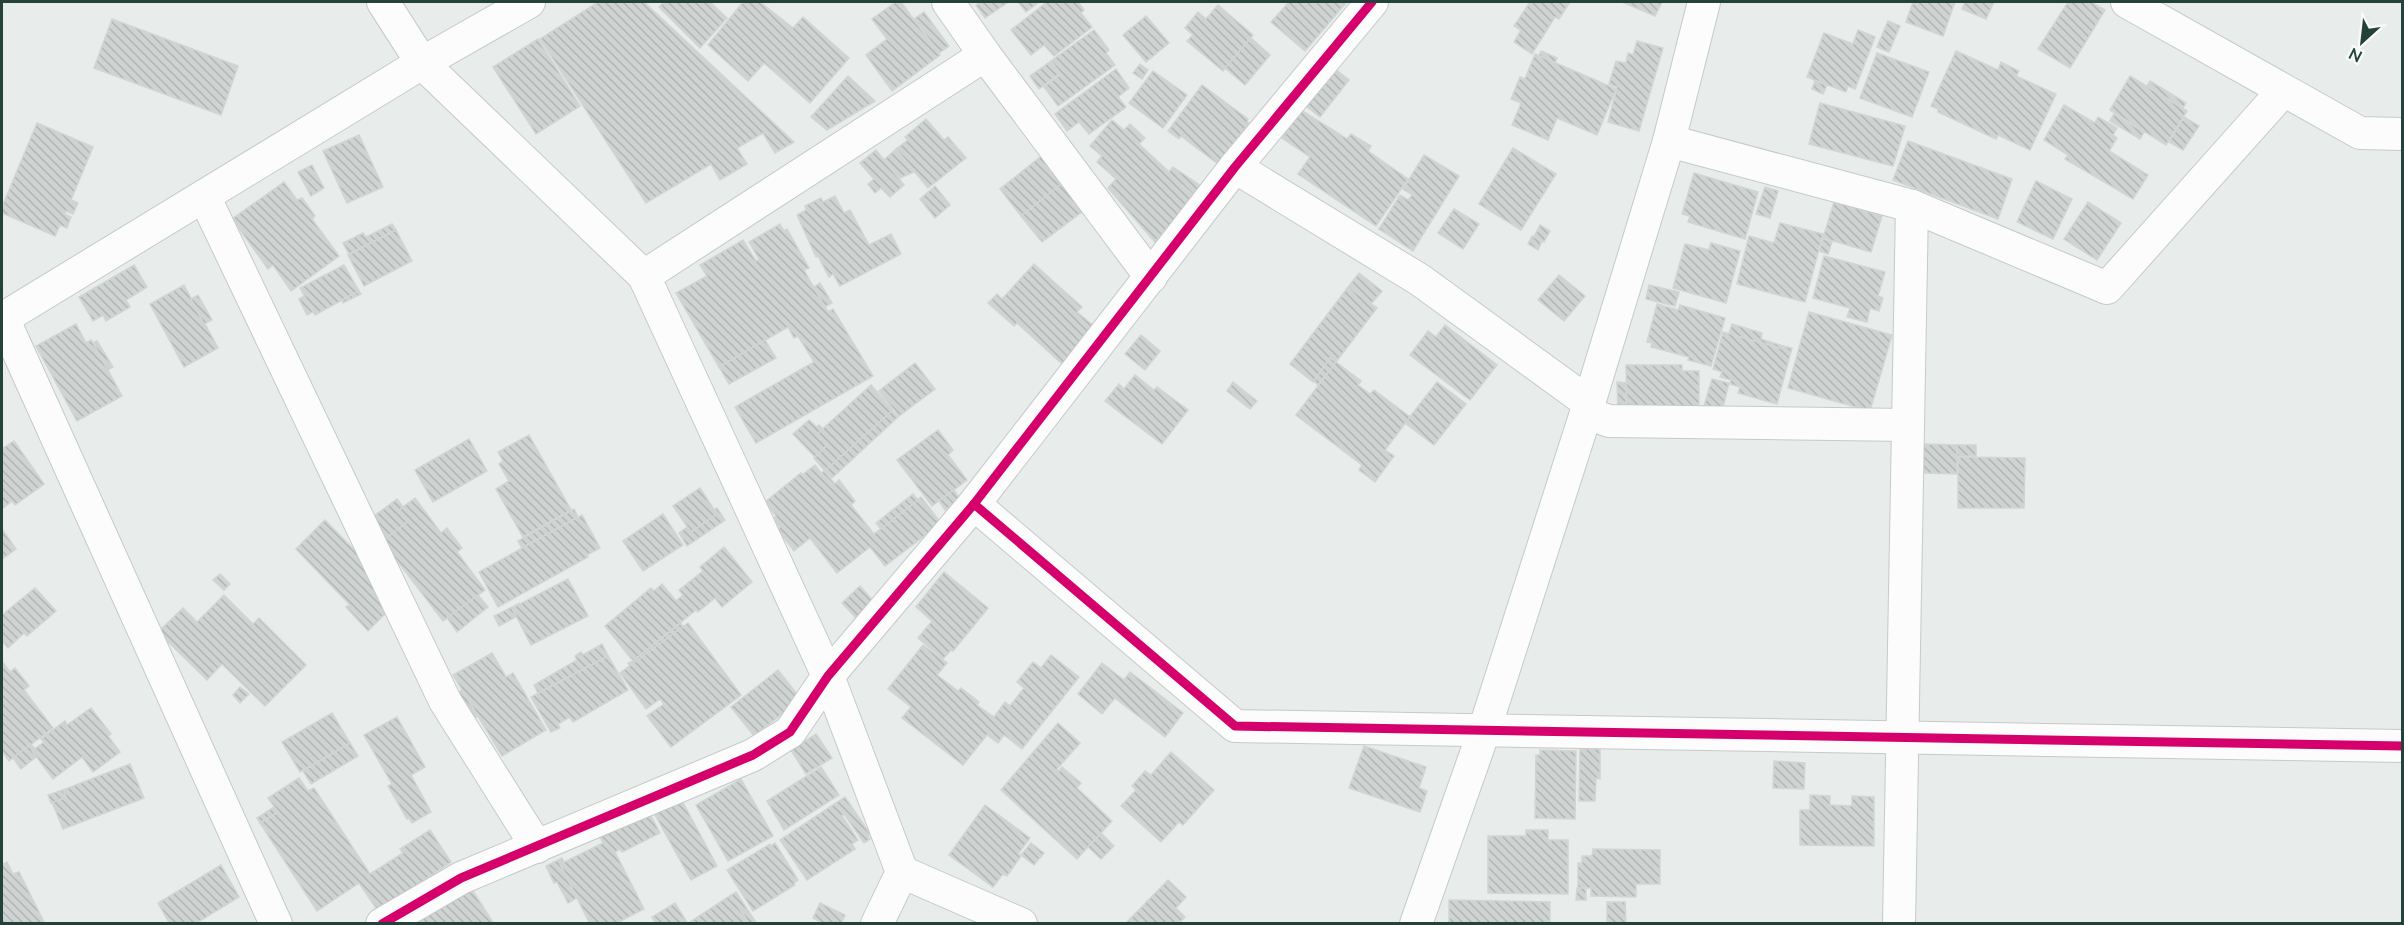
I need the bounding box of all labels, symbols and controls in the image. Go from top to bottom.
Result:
north arrow [2332,12,2392,72]
text: N [2345,45,2365,67]

